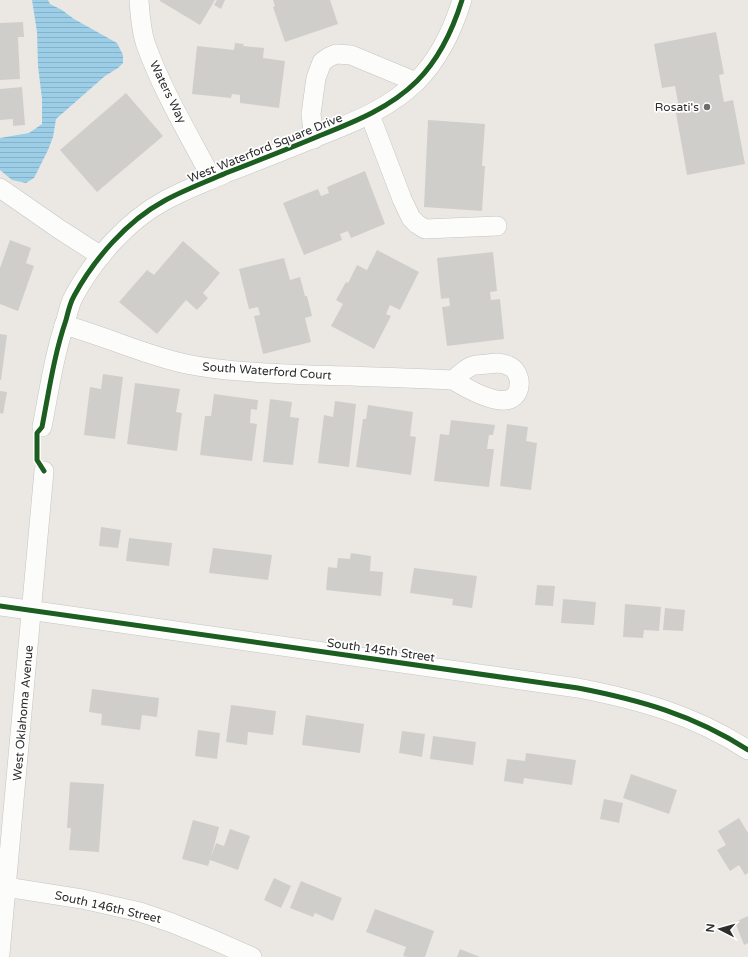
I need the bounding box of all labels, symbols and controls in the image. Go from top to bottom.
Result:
street label: Waters Way [147,58,189,126]
place label: Rosati's [655,100,699,114]
marker: Rosati's [702,102,712,112]
street label: West Waterford Square Drive [186,110,345,185]
street label: South Waterford Court [202,359,333,383]
street label: South 145th Street [326,635,436,665]
street label: West Oklahoma Avenue [10,644,36,781]
street label: South 146th Street [53,888,163,926]
north arrow [700,909,740,949]
text: N [704,923,717,933]

